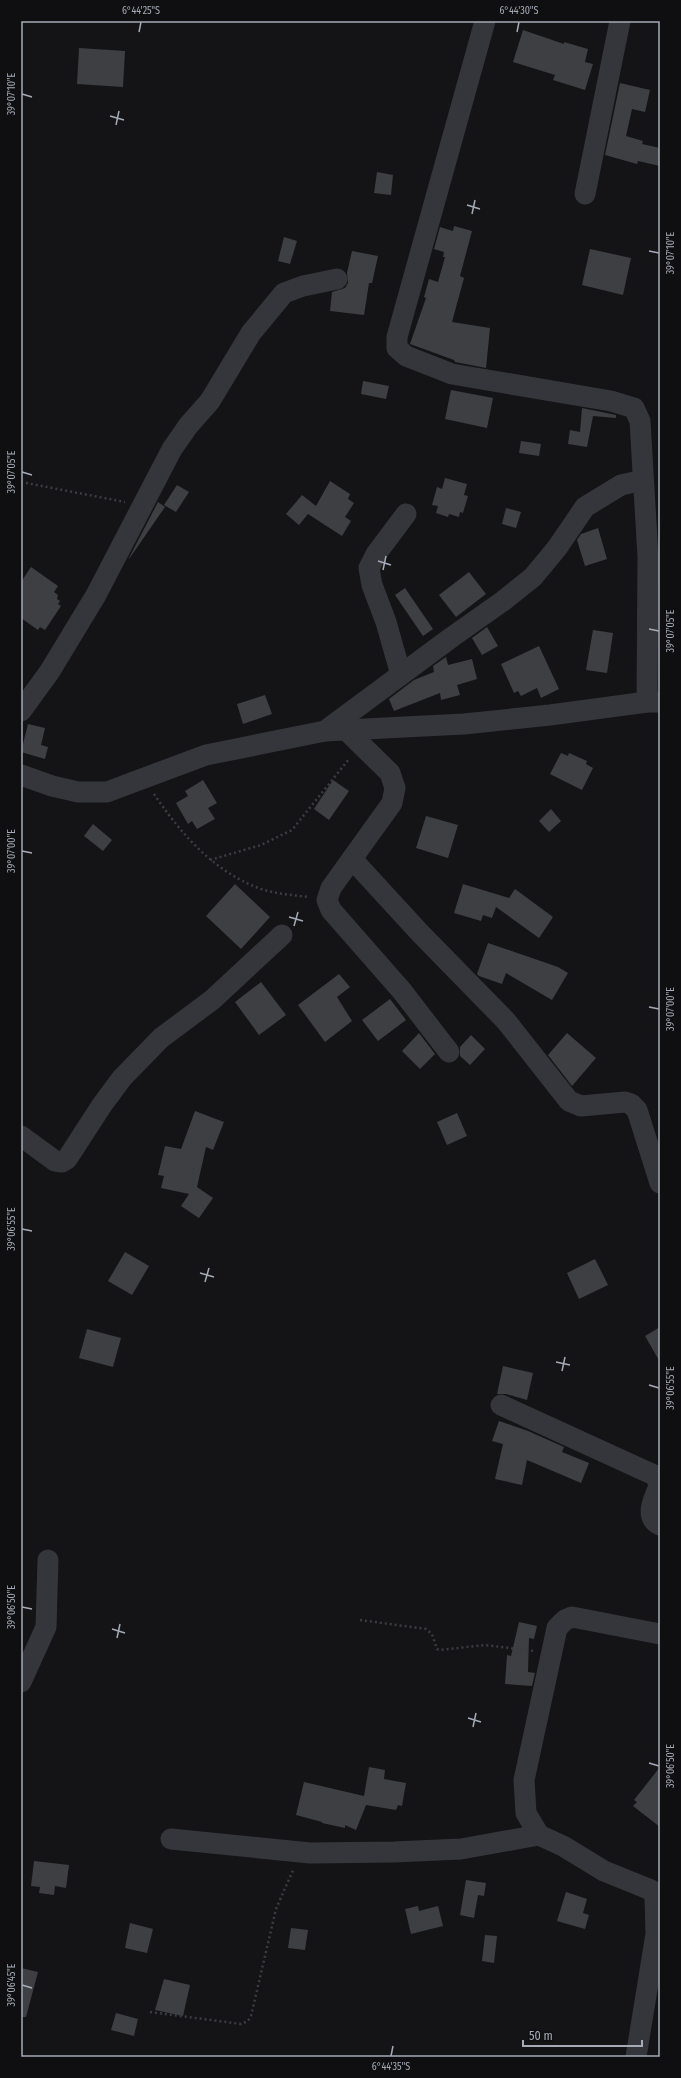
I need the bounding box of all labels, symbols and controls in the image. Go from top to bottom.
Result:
text: 6°44'25"S [122,5,160,17]
text: 6°44'30"S [499,5,539,17]
text: 39°07'10"E [6,72,18,115]
text: 39°07'10"E [665,231,677,274]
text: 39°07'05"E [6,450,18,494]
text: 39°07'05"E [665,609,677,653]
text: 39°07'00"E [6,829,18,873]
text: 39°07'00"E [665,987,677,1031]
text: 39°06'55"E [6,1207,18,1251]
text: 39°06'55"E [665,1366,677,1410]
text: 39°06'50"E [6,1585,18,1629]
text: 39°06'50"E [665,1744,677,1788]
text: 39°06'45"E [6,1963,18,2007]
scale bar [523,2022,642,2048]
text: 50 m [529,2029,553,2043]
text: 6°44'35"S [372,2061,410,2073]

